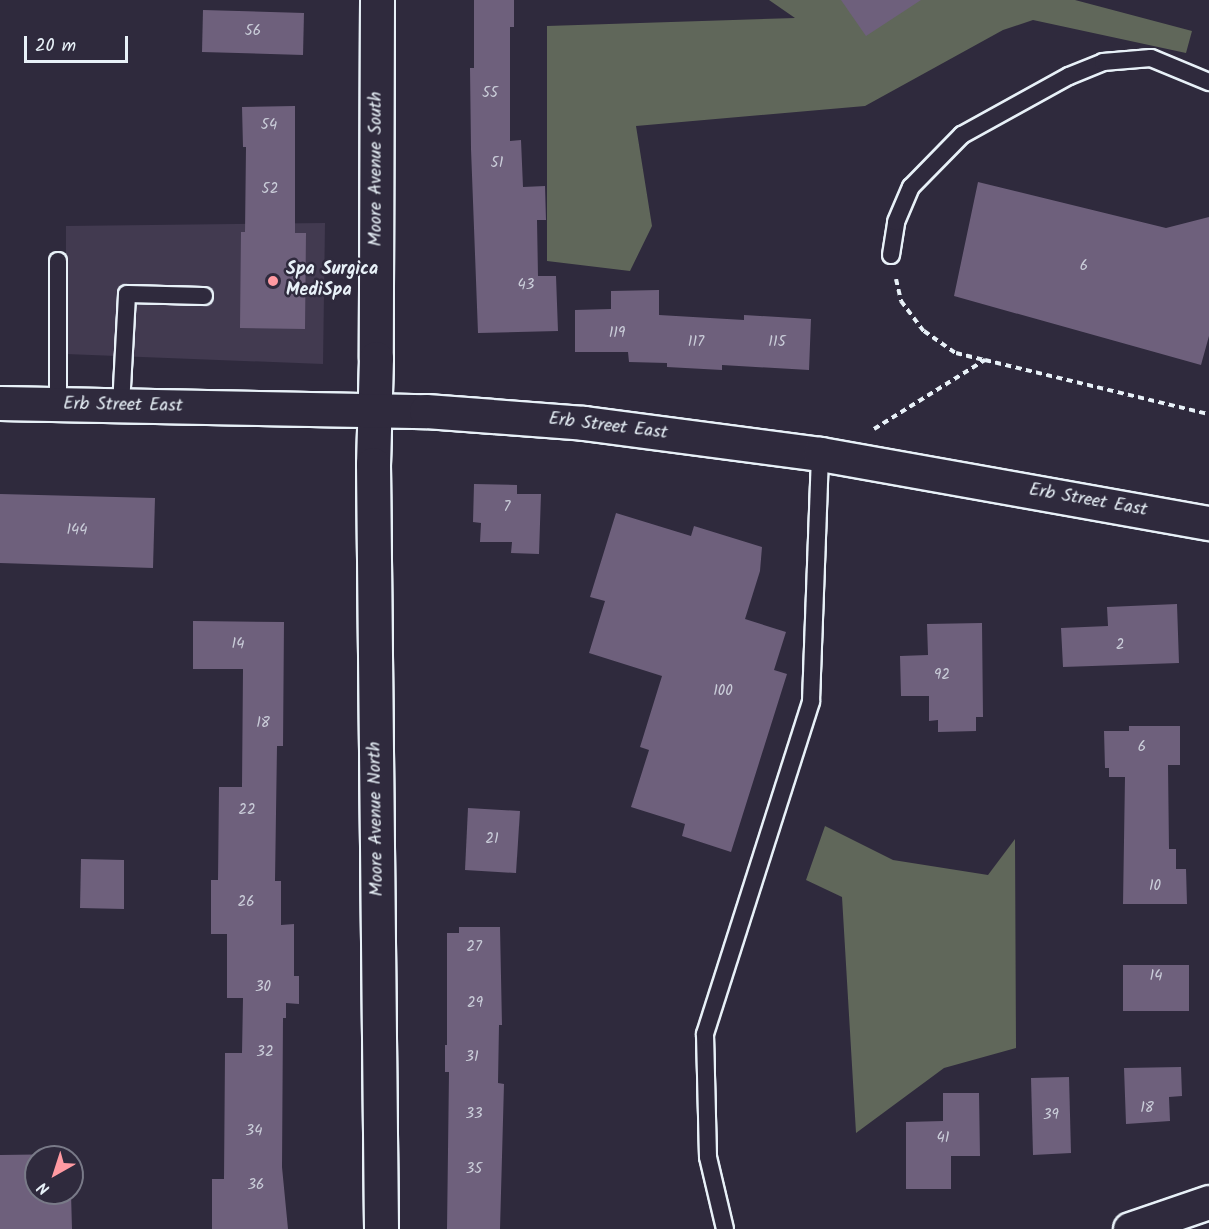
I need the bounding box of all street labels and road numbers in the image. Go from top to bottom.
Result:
street label: Moore Avenue South [366,92,388,246]
street label: Erb Street East [63,394,183,418]
street label: Erb Street East [547,409,669,445]
street label: Erb Street East [1027,480,1149,522]
street label: Moore Avenue North [365,741,389,897]

